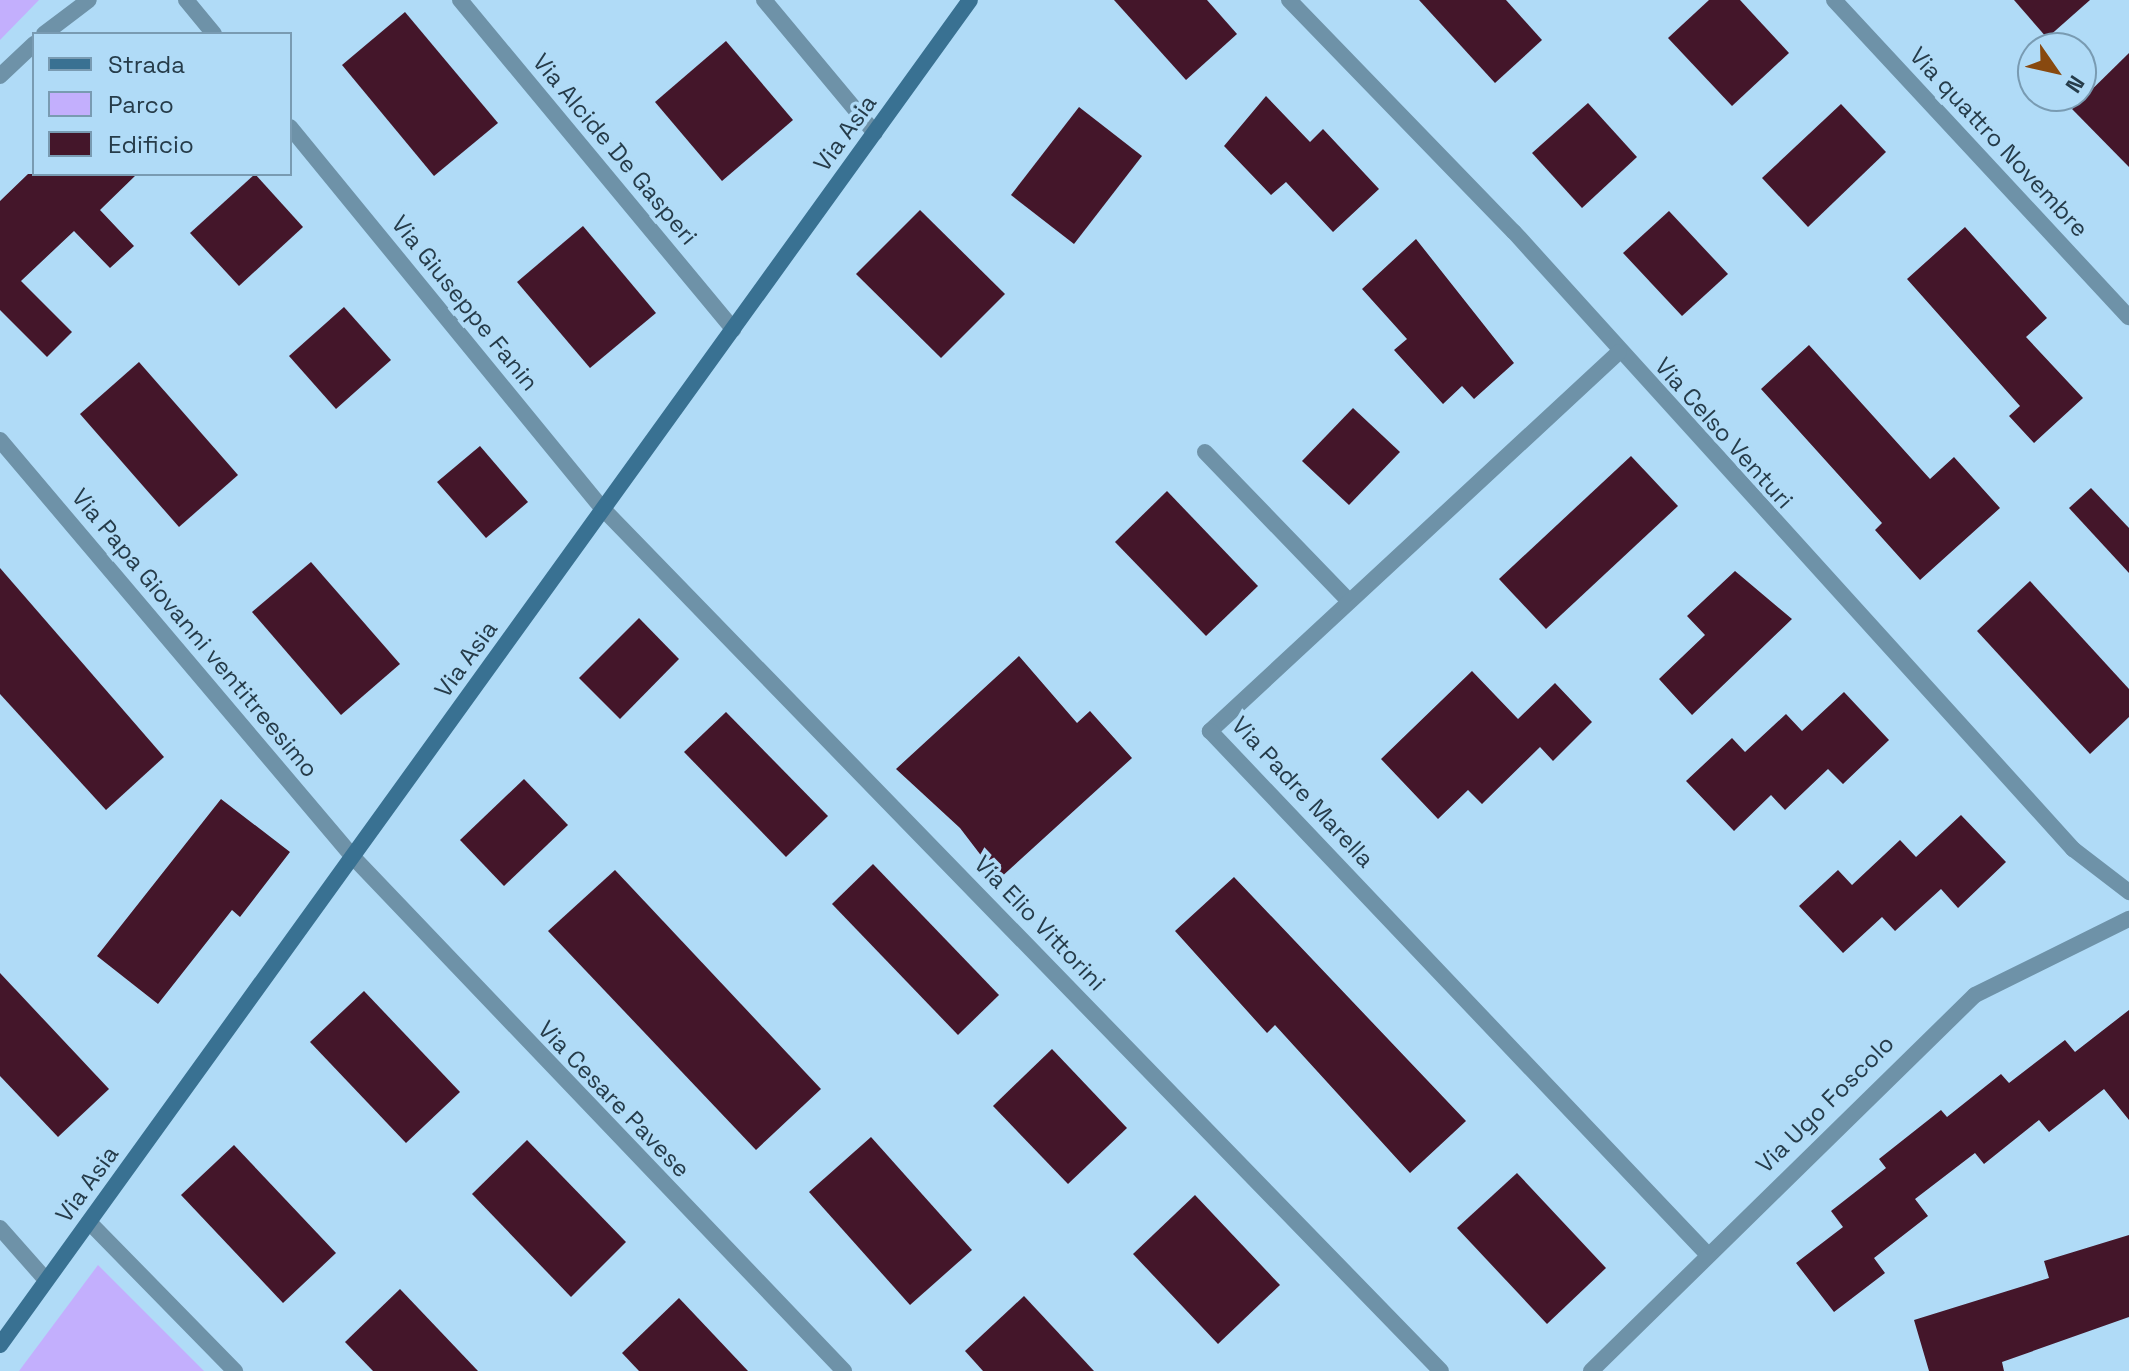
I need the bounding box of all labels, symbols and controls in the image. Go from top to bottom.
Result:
legend [32,32,292,176]
north arrow [2017,32,2097,112]
street label: Via quattro Novembre [1904,41,2094,243]
street label: Via Alcide De Gasperi [527,47,703,251]
text: Strada [108,49,185,80]
text: Parco [108,89,174,120]
street label: Via Asia [807,89,883,177]
text: Edificio [108,129,194,160]
street label: Via Giuseppe Fanin [385,210,545,396]
street label: Via Celso Venturi [1649,352,1799,514]
street label: Via Papa Giovanni ventitreesimo [66,483,324,783]
street label: Via Asia [428,615,504,703]
street label: Via Padre Marella [1226,711,1380,873]
street label: Via Elio Vittorini [968,849,1112,997]
street label: Via Cesare Pavese [532,1015,696,1183]
street label: Via Ugo Foscolo [1750,1029,1900,1179]
street label: Via Asia [49,1140,125,1228]

